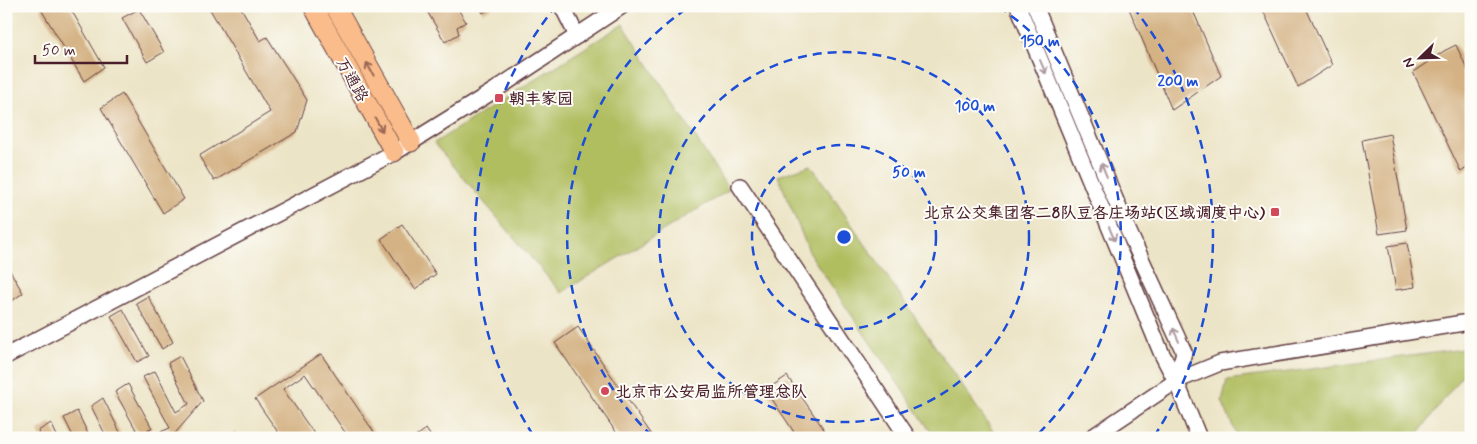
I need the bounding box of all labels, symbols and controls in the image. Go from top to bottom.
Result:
scale bar [35,32,128,64]
text: 150 m [1020,32,1060,52]
north arrow [1394,32,1444,82]
text: 50 m [42,41,76,61]
street label: 万通路 [331,54,373,106]
text: N [1399,55,1419,70]
one-way arrow [1039,59,1048,75]
one-way arrow [365,62,375,77]
text: 200 m [1158,72,1199,92]
place label: 朝丰家园 [509,89,573,110]
marker: 朝丰家园 [493,92,505,104]
text: 100 m [955,97,995,117]
one-way arrow [375,117,385,132]
text: 50 m [892,163,926,183]
one-way arrow [1098,163,1108,178]
place label: 北京公交集团客二8队豆各庄场站(区域调度中心) [923,203,1265,224]
marker: 北京公交集团客二8队豆各庄场站(区域调度中心) [1269,206,1281,218]
one-way arrow [1108,226,1117,241]
centre of rings [835,228,853,246]
one-way arrow [1170,328,1180,343]
place label: 北京市公安局监所管理总队 [615,382,807,403]
marker: 北京市公安局监所管理总队 [599,385,611,397]

